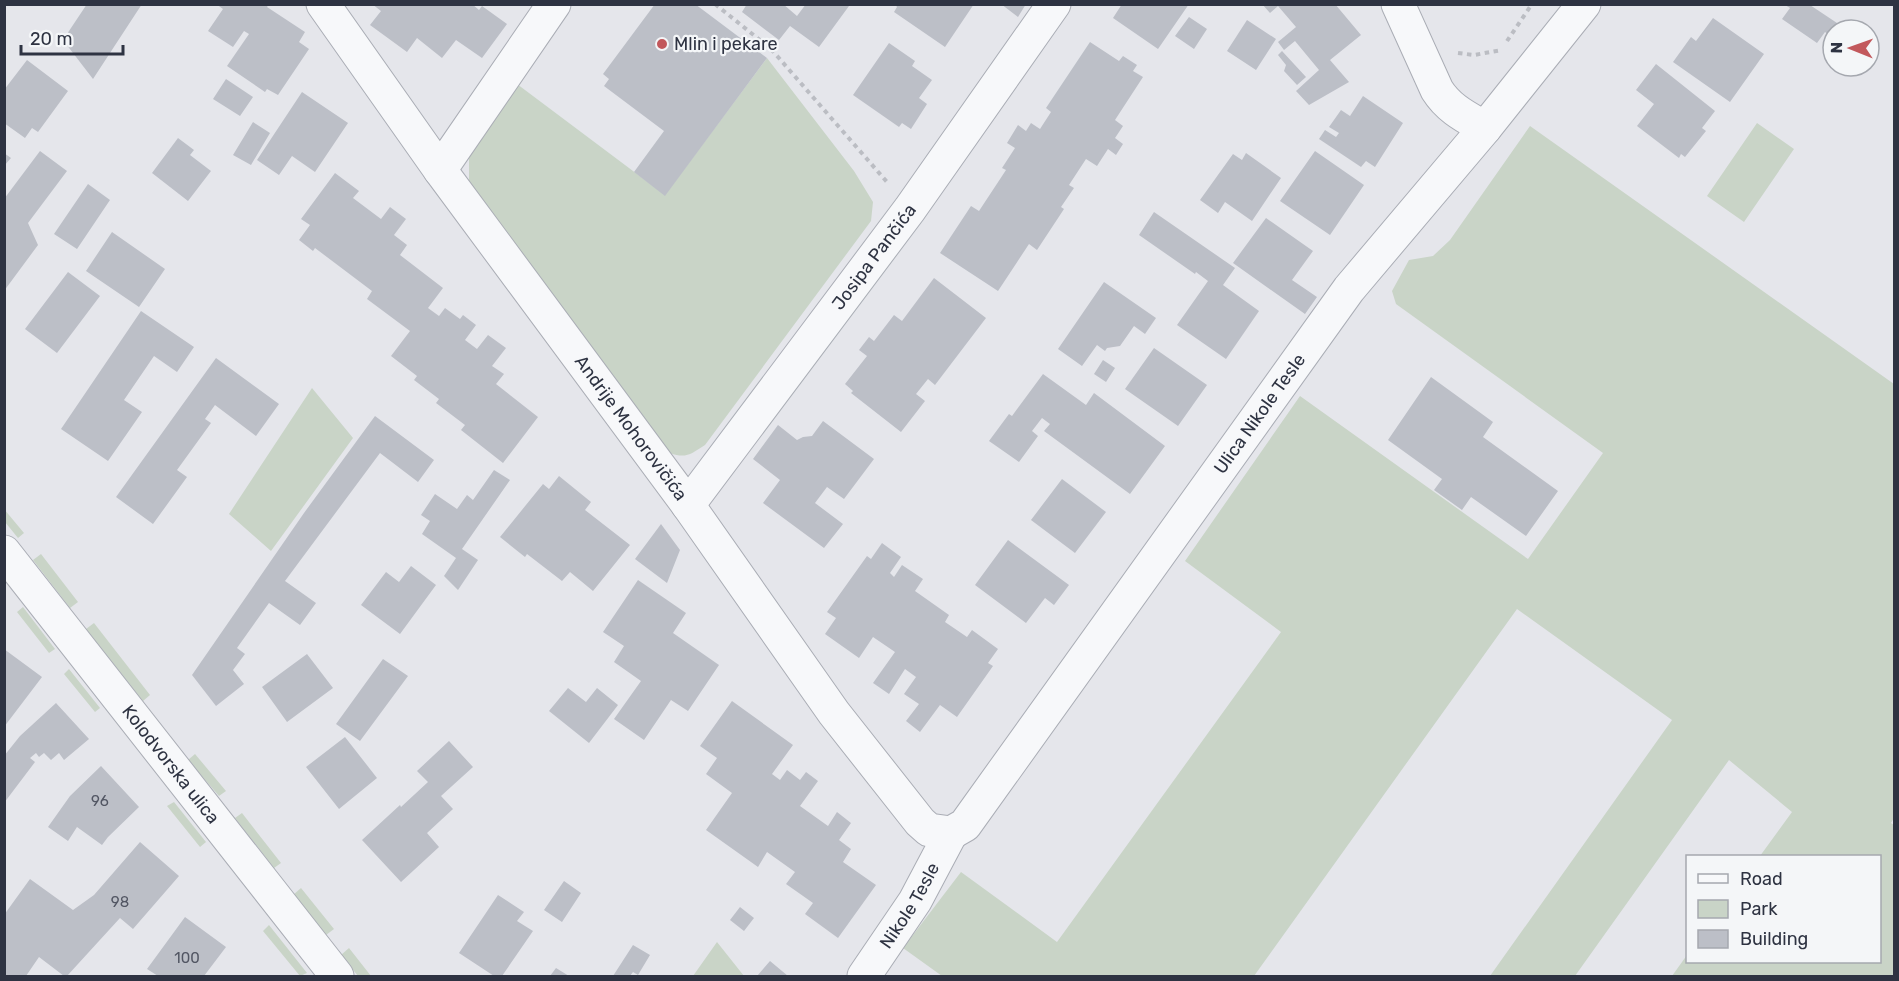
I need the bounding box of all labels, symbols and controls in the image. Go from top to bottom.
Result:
scale bar [21,18,123,56]
north arrow [1821,18,1881,78]
text: 20 m [30,28,72,50]
place label: Mlin i pekare [674,33,778,55]
marker: Mlin i pekare [655,37,669,51]
text: N [1827,42,1846,54]
street label: Josipa Pančića [827,200,921,314]
street label: Ulica Nikole Tesle [1209,349,1310,478]
street label: Andrije Mohorovičića [570,351,692,505]
street label: Kolodvorska ulica [117,701,224,828]
house number: 96 [91,792,109,810]
legend [1686,855,1881,963]
street label: Nikole Tesle [875,859,944,953]
text: Road [1740,868,1783,890]
house number: 98 [111,893,129,911]
text: Park [1740,898,1778,920]
text: Building [1740,928,1808,950]
house number: 100 [174,949,200,967]

